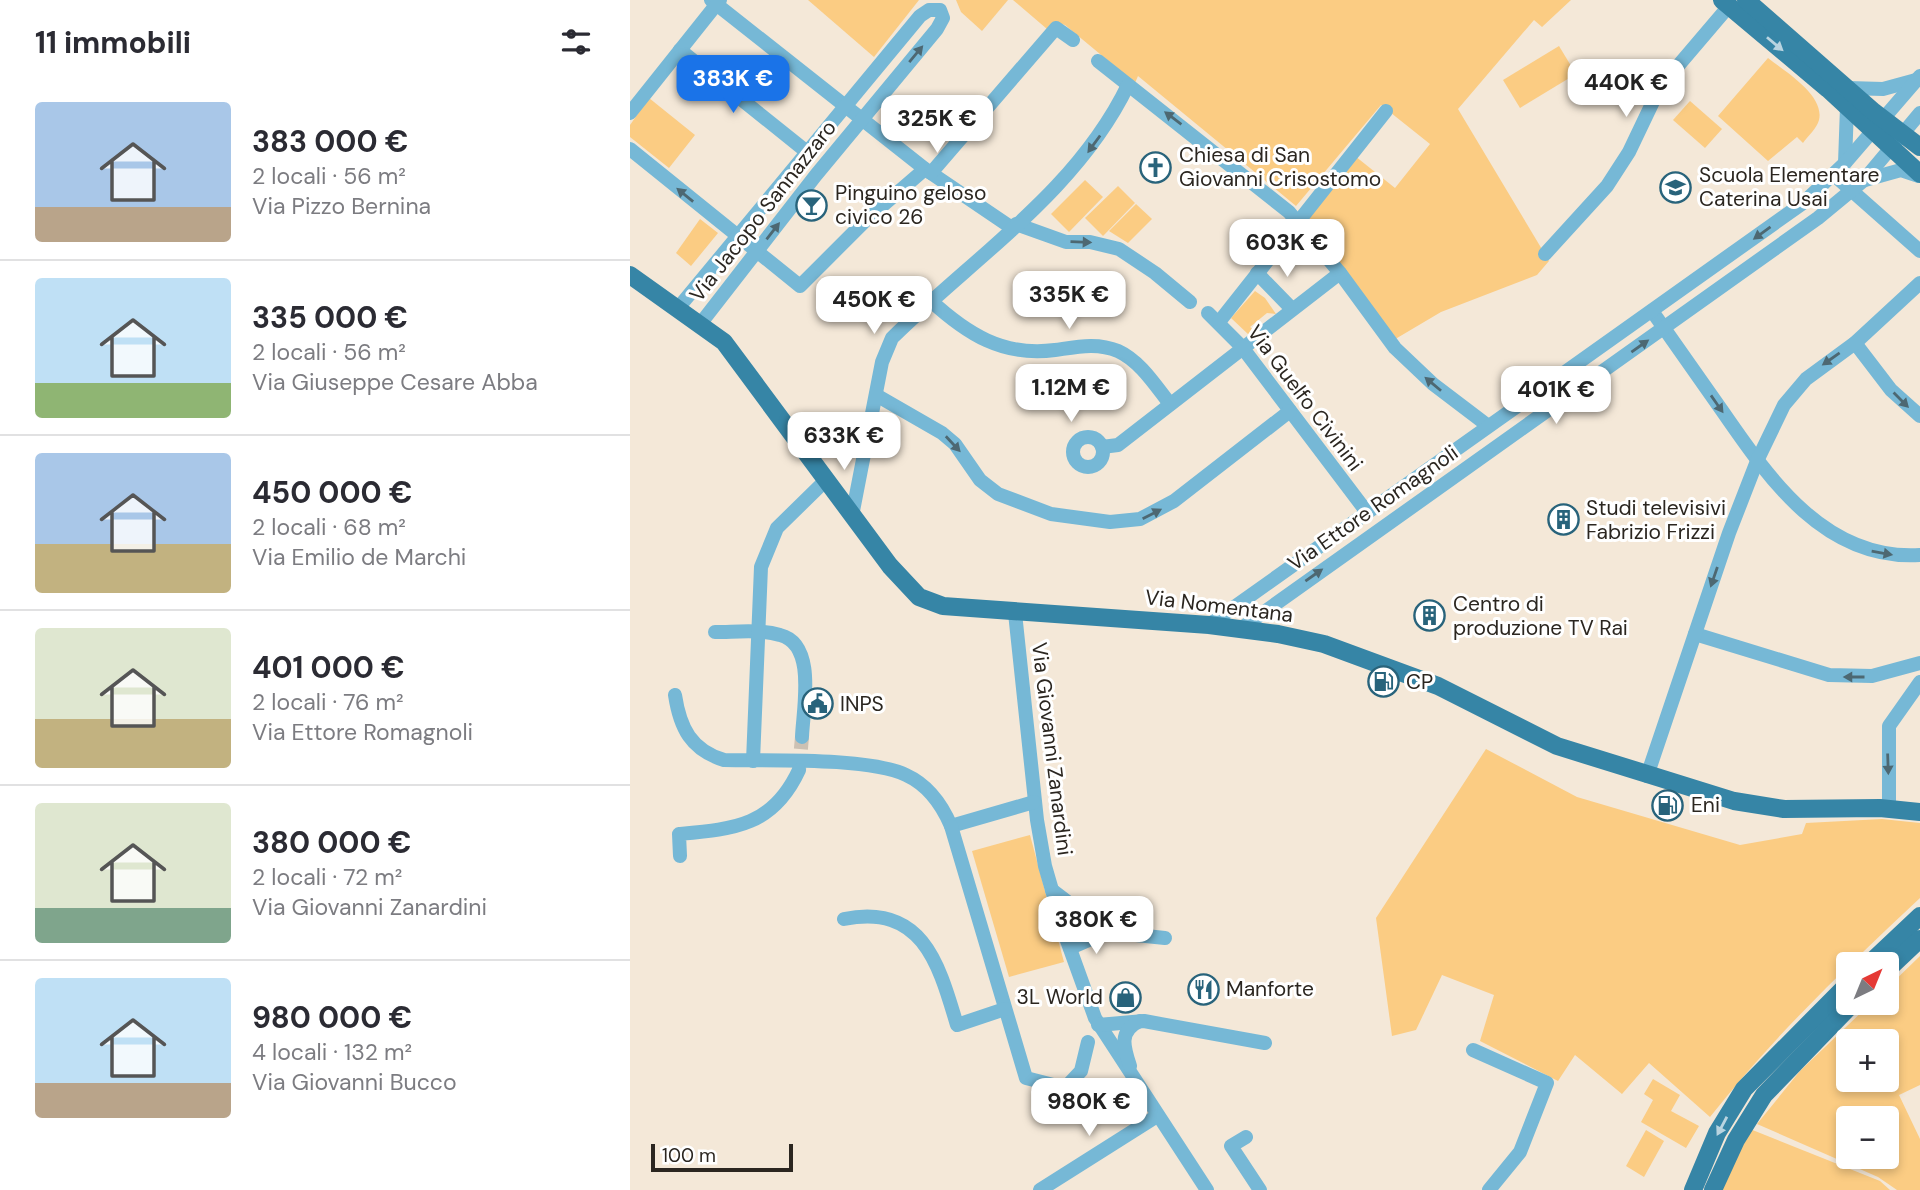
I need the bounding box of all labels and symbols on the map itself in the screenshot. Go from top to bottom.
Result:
one-way arrow [1766,36,1783,51]
one-way arrow [908,46,923,63]
pin: 383K € [676,55,790,115]
pin: 440K € [1569,60,1683,119]
pin: 325K € [880,96,994,155]
one-way arrow [1164,111,1182,126]
street label: Via Jacopo Sannazzaro [683,114,843,308]
one-way arrow [1087,135,1101,153]
place label: Chiesa di San Giovanni Crisostomo [1179,141,1381,193]
church icon: Chiesa di San Giovanni Crisostomo [1139,150,1173,184]
place label: Scuola Elementare Caterina Usai [1699,161,1880,213]
school or university icon: Scuola Elementare Caterina Usai [1659,170,1693,204]
place label: Pinguino geloso civico 26 [835,179,987,231]
one-way arrow [677,187,695,202]
bar icon: Pinguino geloso civico 26 [795,188,829,222]
pin: 603K € [1230,219,1344,279]
one-way arrow [766,222,780,240]
one-way arrow [1753,226,1771,240]
one-way arrow [1071,237,1093,248]
pin: 335K € [1012,272,1126,331]
pin: 450K € [817,276,931,336]
street label: Via Guelfo Civinini [1241,319,1369,477]
one-way arrow [1631,339,1649,353]
one-way arrow [1822,352,1840,366]
pin: 1.12M € [1006,364,1136,424]
pin: 401K € [1499,366,1613,426]
one-way arrow [1425,377,1442,392]
one-way arrow [1892,392,1909,409]
one-way arrow [1710,395,1724,413]
pin: 633K € [787,412,901,472]
one-way arrow [945,435,961,453]
street label: Via Ettore Romagnoli [1282,439,1464,577]
place label: Studi televisivi Fabrizio Frizzi [1586,494,1726,546]
building icon: Studi televisivi Fabrizio Frizzi [1546,503,1580,537]
one-way arrow [1142,508,1162,520]
one-way arrow [1871,548,1893,559]
one-way arrow [1708,566,1719,587]
one-way arrow [1305,568,1323,582]
street label: Via Nomentana [1143,583,1295,629]
place label: Centro di produzione TV Rai [1453,590,1628,642]
building icon: Centro di produzione TV Rai [1413,599,1447,633]
street label: Via Giovanni Zanardini [1025,641,1079,857]
fuel station icon: CP [1366,665,1400,699]
place label: CP [1406,668,1433,696]
one-way arrow [1842,671,1864,683]
public building icon: INPS [800,687,834,721]
place label: INPS [840,690,884,718]
one-way arrow [1882,754,1893,776]
fuel station icon: Eni [1651,788,1685,822]
place label: Eni [1691,791,1720,819]
pin: 380K € [1039,897,1153,956]
north arrow [1836,952,1899,1015]
restaurant icon: Manforte [1186,972,1220,1006]
place label: Manforte [1226,975,1314,1003]
shop icon: 3L World [1109,980,1143,1014]
place label: 3L World [1017,983,1103,1011]
pin: 980K € [1032,1078,1146,1138]
one-way arrow [1716,1116,1728,1135]
scale bar [651,1141,793,1173]

